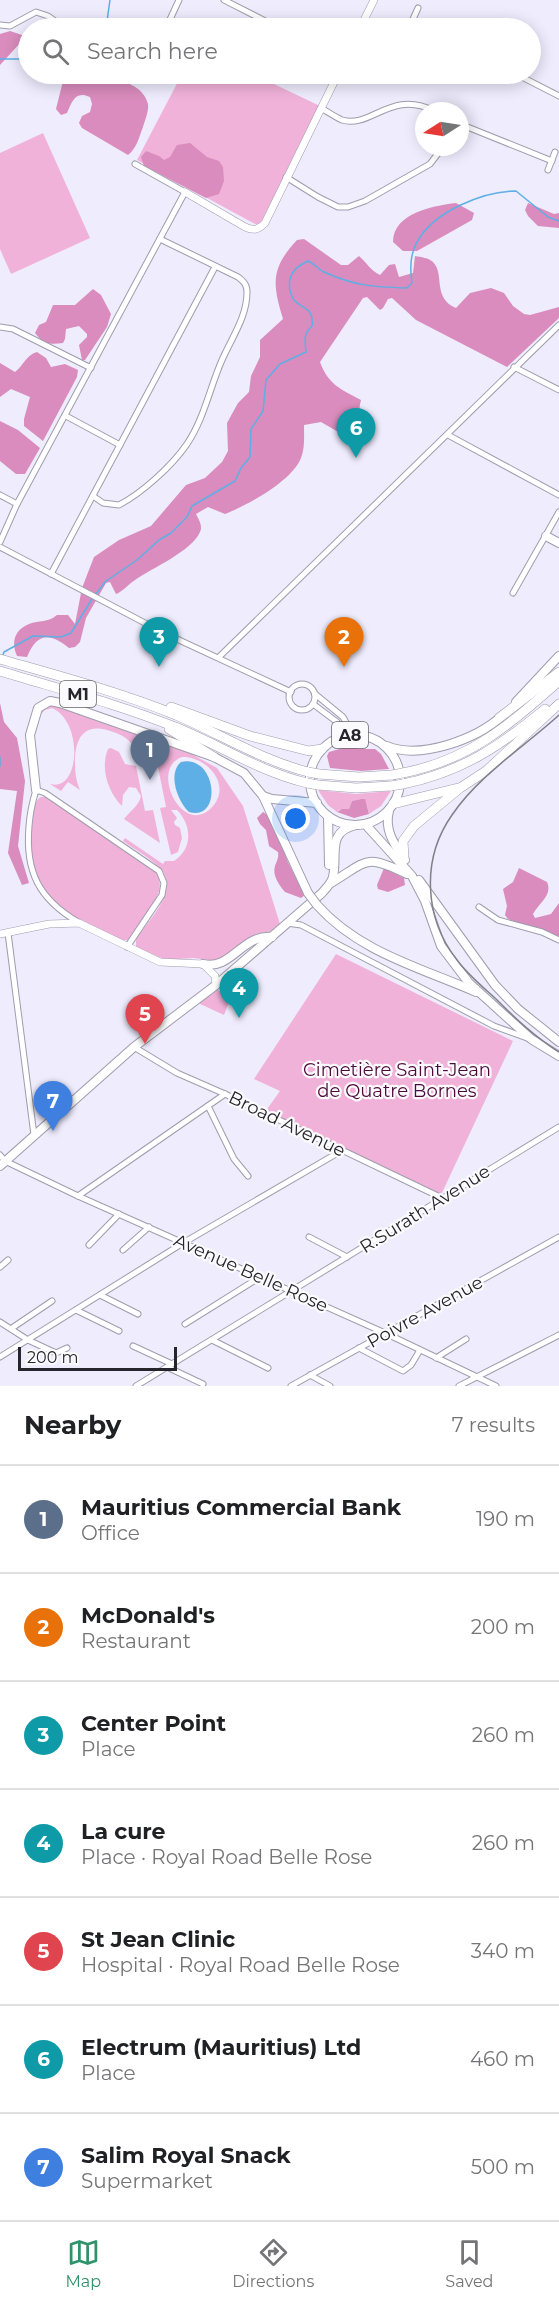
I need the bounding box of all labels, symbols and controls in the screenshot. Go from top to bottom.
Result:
search box [18,18,541,84]
icon: search [39,35,72,68]
text: Search here [87,38,218,65]
north arrow [415,102,469,156]
pin: 6 [336,408,376,458]
pin: 3 [140,618,178,667]
pin: 2 [324,618,364,667]
road number: M1 [60,681,96,707]
road number: A8 [332,722,368,748]
pin: 1 [130,730,170,780]
your location [281,804,310,833]
pin: 4 [220,968,258,1018]
pin: 5 [126,994,164,1044]
park label: Cimetière Saint-Jean de Quatre Bornes [303,1059,491,1102]
pin: 7 [34,1082,72,1131]
street label: Broad Avenue [225,1086,349,1162]
street label: R.Surath Avenue [356,1160,494,1258]
street label: Avenue Belle Rose [171,1229,332,1317]
street label: Poivre Avenue [363,1271,487,1353]
scale bar [18,1344,177,1372]
text: 200 m [27,1348,78,1367]
text: Nearby [24,1409,121,1441]
text: 7 results [452,1413,535,1437]
text: Mauritius Commercial Bank [81,1494,401,1521]
text: 1 [40,1507,47,1531]
text: 190 m [476,1507,535,1531]
text: Office [81,1521,140,1545]
text: McDonald's [81,1602,215,1629]
text: 2 [38,1615,49,1639]
text: 200 m [471,1615,535,1639]
text: Restaurant [81,1629,191,1653]
text: Center Point [81,1710,226,1737]
text: 3 [38,1723,49,1747]
text: 260 m [472,1723,535,1747]
text: Place [81,1737,136,1761]
text: La cure [81,1818,165,1845]
text: 4 [37,1831,50,1855]
text: 260 m [472,1831,535,1855]
text: Place · Royal Road Belle Rose [81,1845,372,1869]
text: St Jean Clinic [81,1926,235,1953]
text: 5 [38,1939,49,1963]
text: 340 m [471,1939,535,1963]
text: Hospital · Royal Road Belle Rose [81,1953,400,1977]
text: Electrum (Mauritius) Ltd [81,2034,361,2061]
text: 6 [37,2047,50,2071]
text: 460 m [470,2047,535,2071]
text: Place [81,2061,136,2085]
text: Salim Royal Snack [81,2142,291,2169]
text: 7 [37,2155,50,2179]
text: 500 m [471,2155,535,2179]
text: Supermarket [81,2169,213,2193]
tab: Map [66,2236,101,2291]
tab: Directions [232,2236,314,2291]
tab: Saved [445,2236,493,2291]

